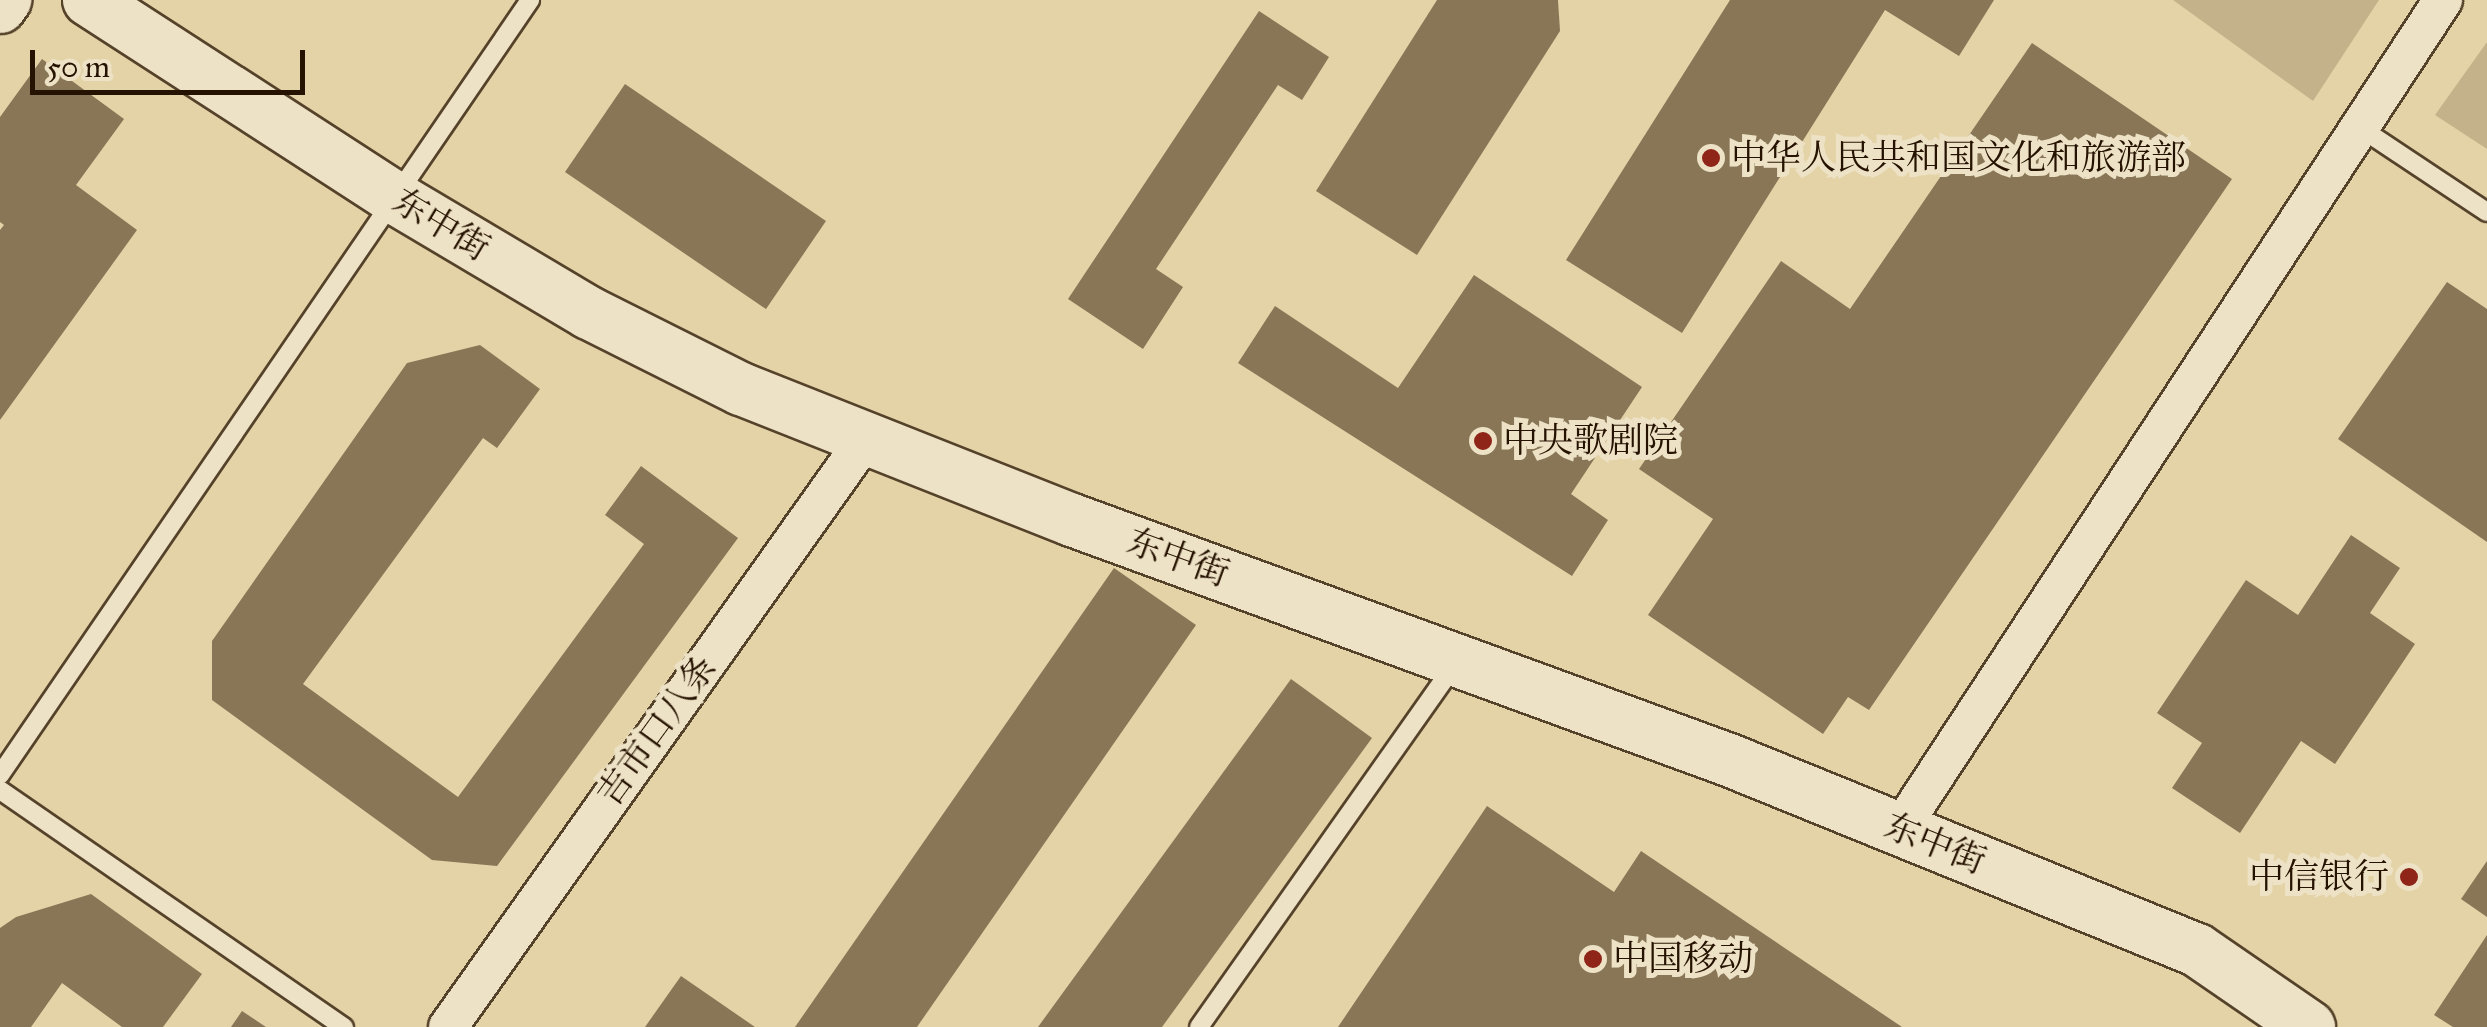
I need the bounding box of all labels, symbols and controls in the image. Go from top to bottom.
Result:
scale bar [35,30,310,92]
text: 50 m [47,49,110,85]
place label: 中华人民共和国文化和旅游部 [1731,137,2186,179]
marker: 中华人民共和国文化和旅游部 [1700,147,1722,169]
street label: 东中街 [385,180,497,270]
place label: 中央歌剧院 [1503,420,1678,462]
marker: 中央歌剧院 [1472,430,1494,452]
street label: 东中街 [1121,520,1235,596]
street label: 吉市口八条 [589,648,725,814]
street label: 东中街 [1878,805,1992,883]
place label: 中信银行 [2249,856,2389,898]
marker: 中信银行 [2398,866,2420,888]
place label: 中国移动 [1613,938,1753,980]
marker: 中国移动 [1582,948,1604,970]

